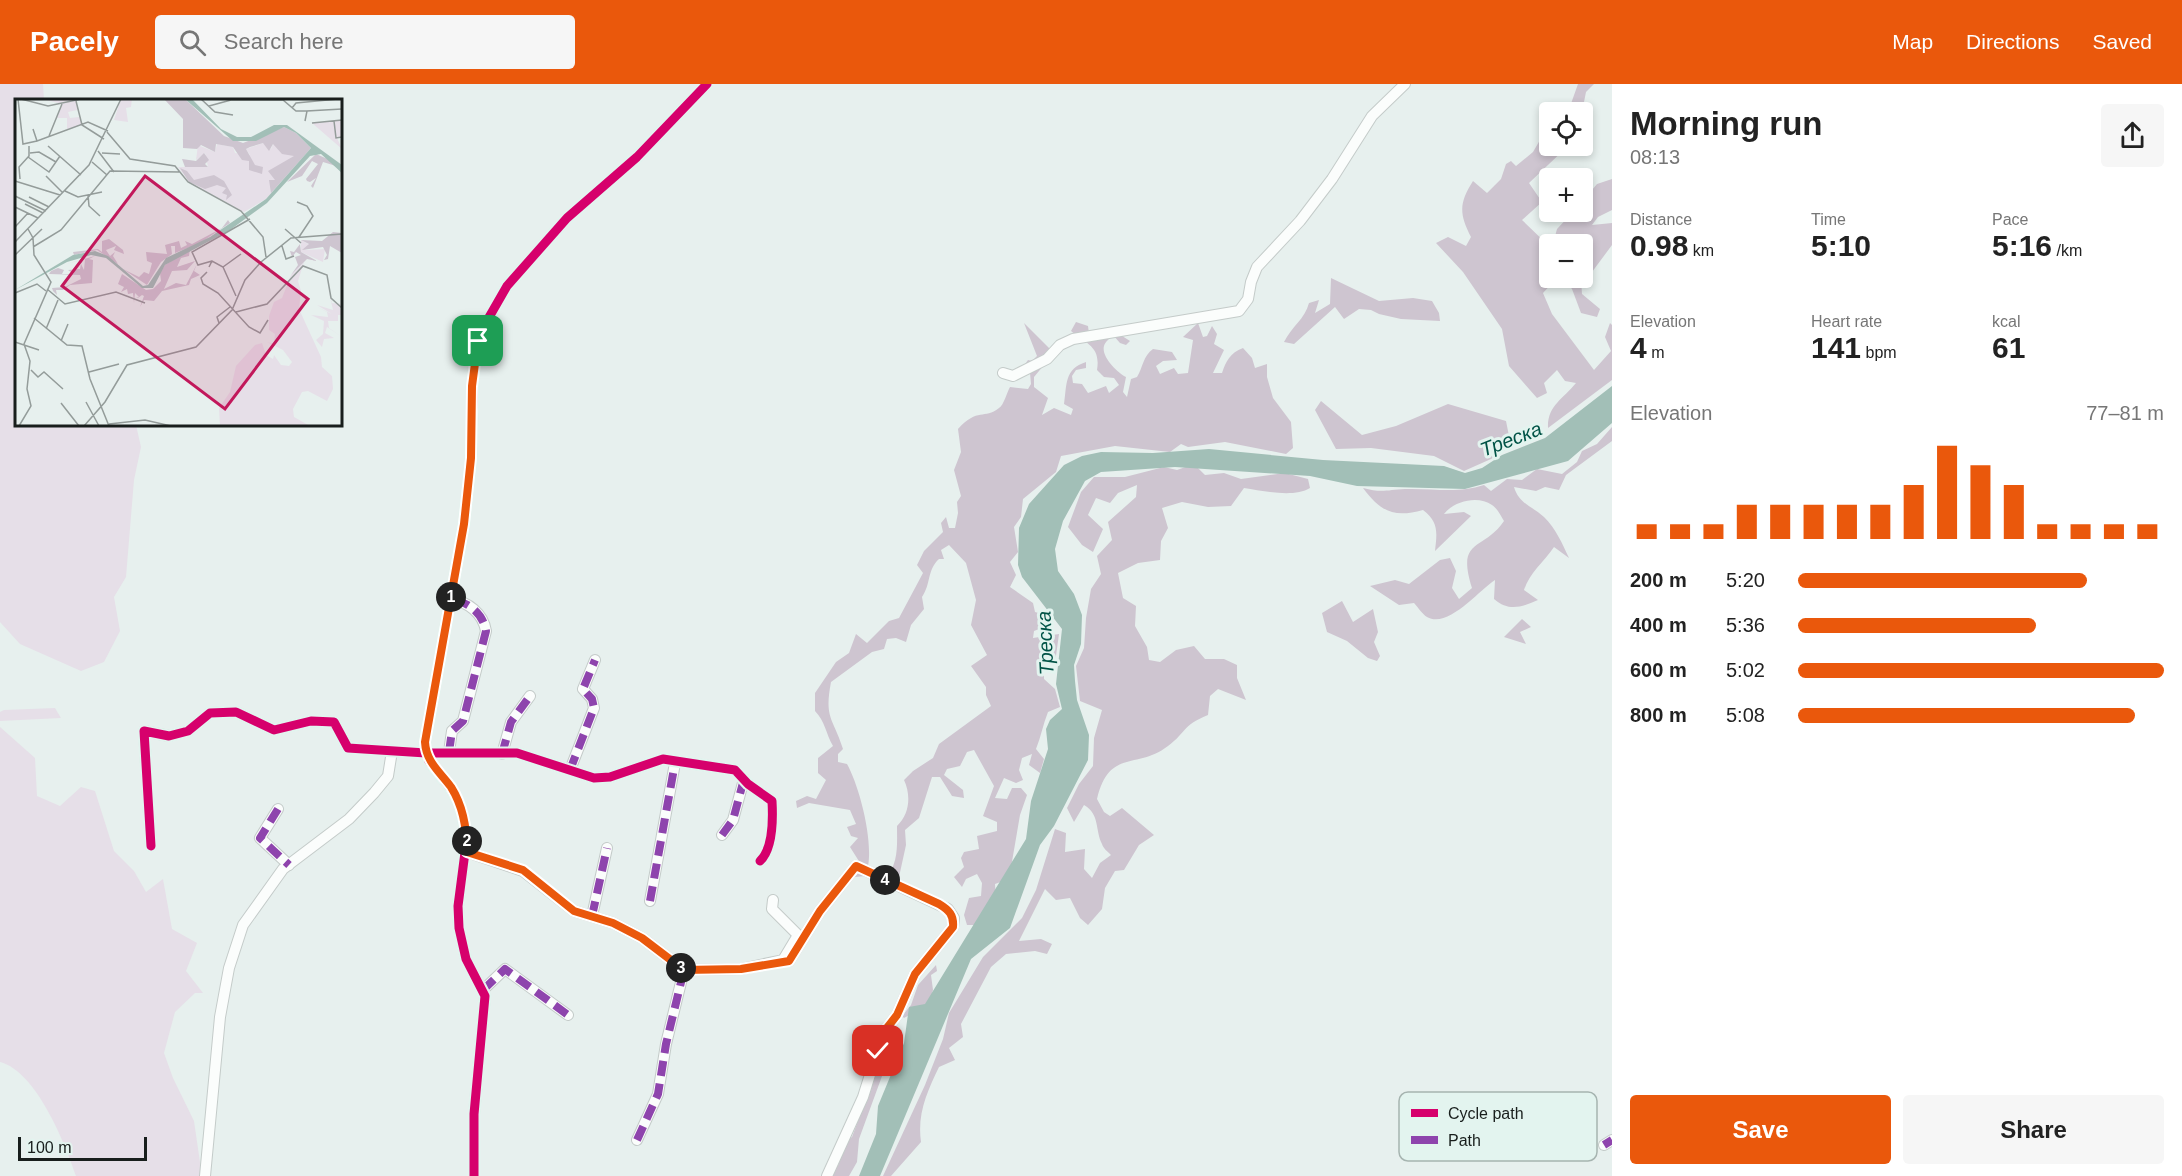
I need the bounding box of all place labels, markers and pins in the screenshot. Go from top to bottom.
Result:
pin [452,315,503,366]
pin: 1 [436,582,466,612]
pin: 2 [452,826,482,856]
pin: 4 [870,865,900,895]
pin: 3 [666,953,696,983]
pin [852,1025,903,1076]

